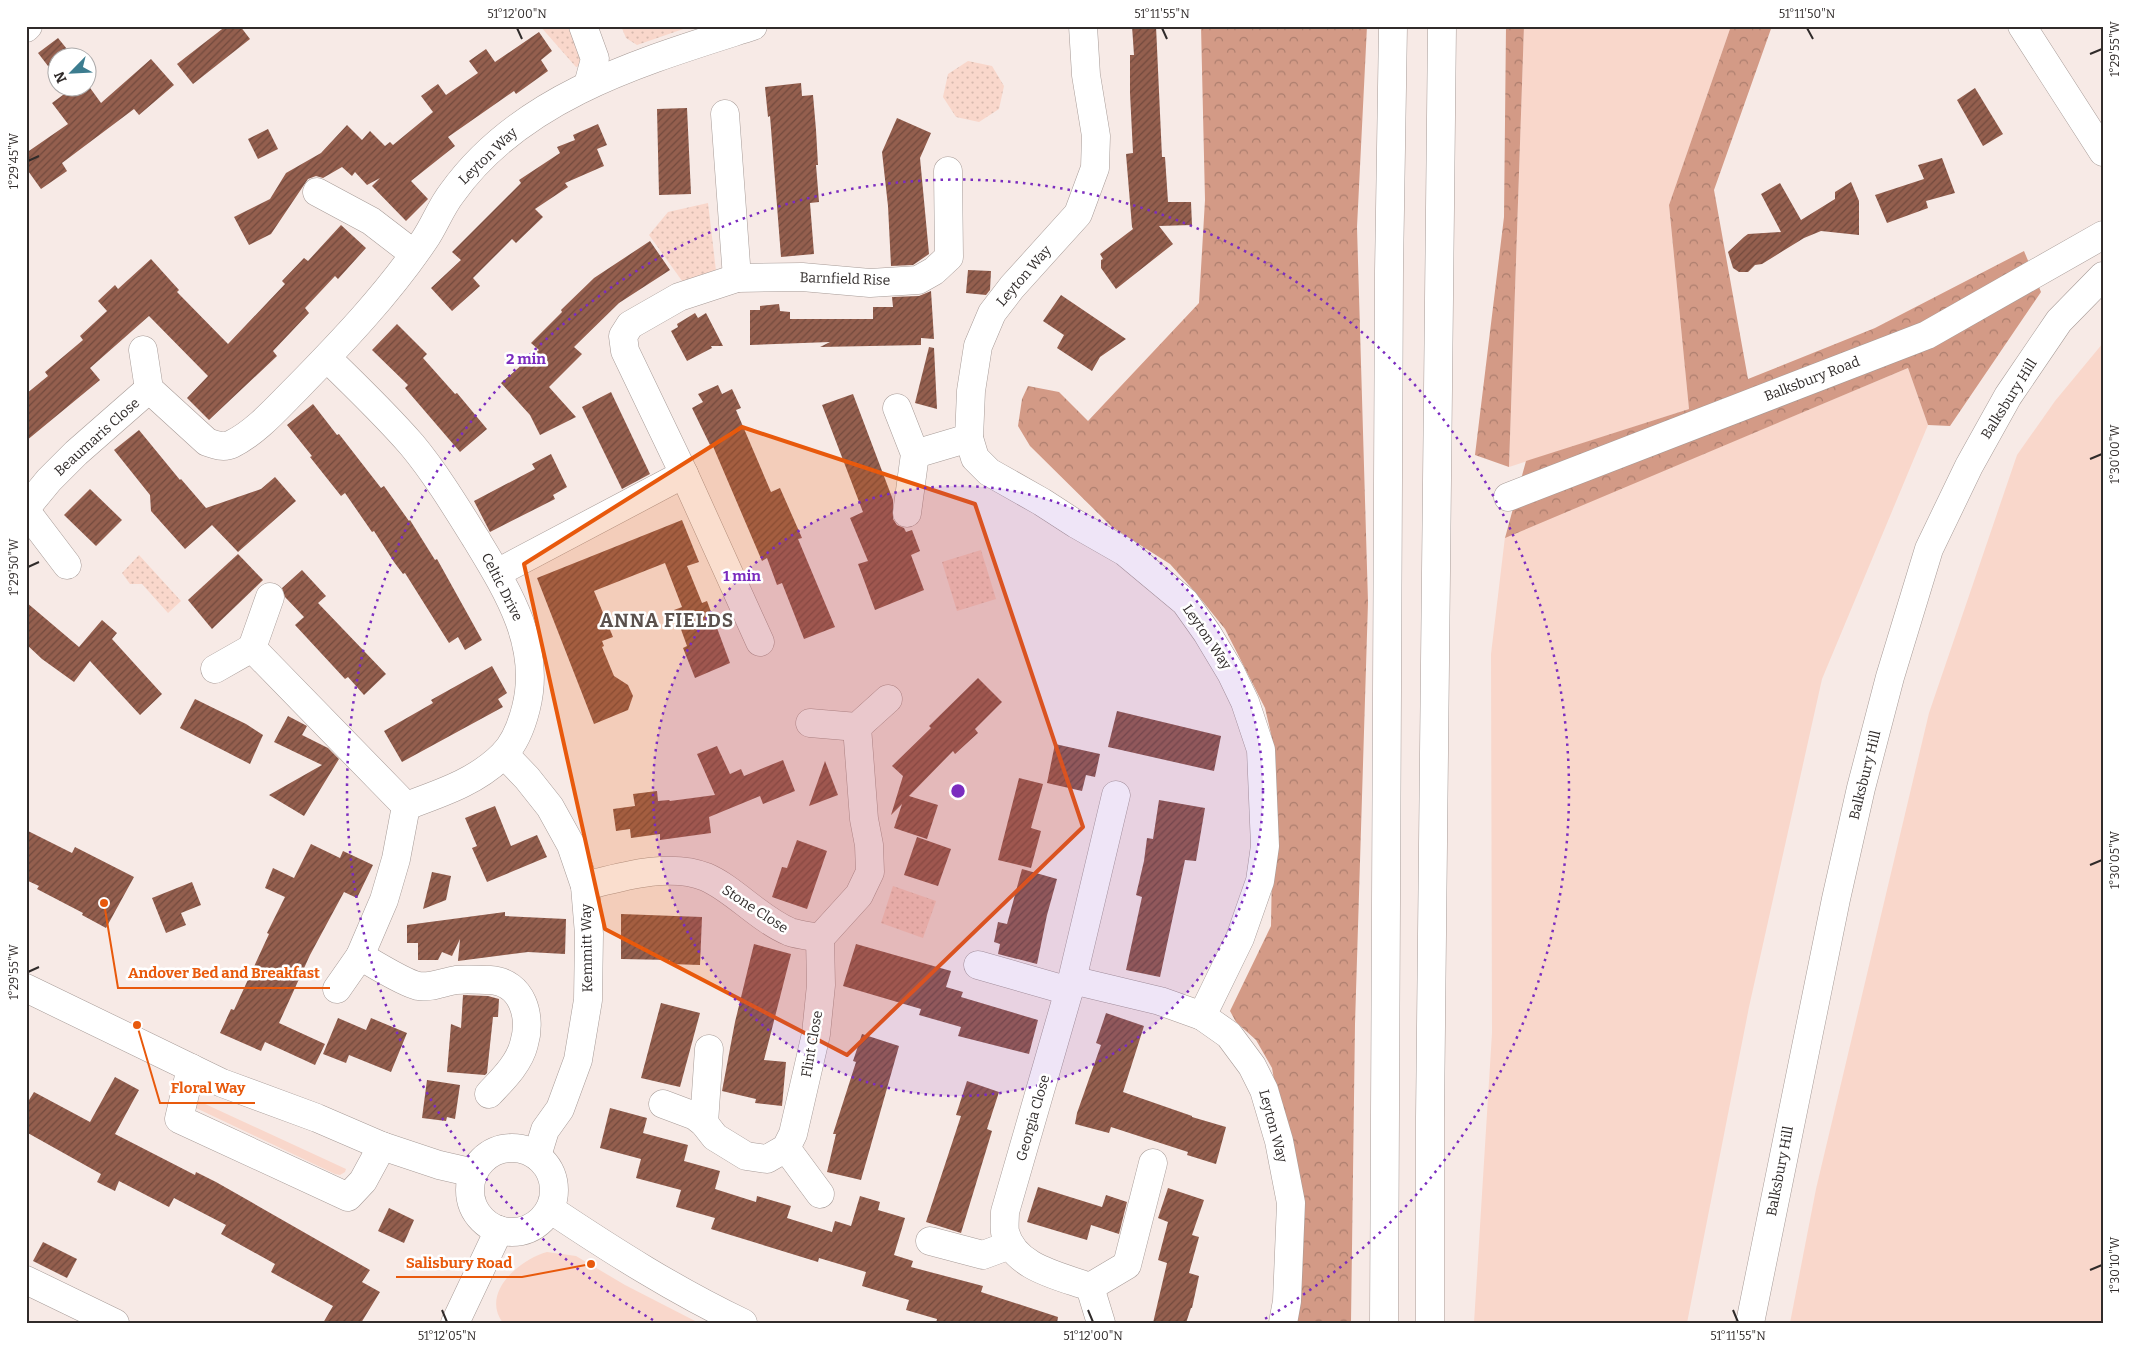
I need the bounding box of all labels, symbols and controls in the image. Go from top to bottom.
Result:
text: 51°12'00"N [487,7,547,21]
text: 51°11'55"N [1134,7,1190,21]
text: 51°11'50"N [1779,7,1836,21]
text: 1°29'55"W [2108,20,2122,77]
north arrow [48,48,98,98]
text: N [51,69,71,85]
street label: Leyton Way [455,123,521,188]
text: 1°29'45"W [7,132,21,189]
street label: Leyton Way [993,242,1055,310]
street label: Barnfield Rise [799,269,891,289]
text: 2 min [506,350,546,368]
street label: Balksbury Road [1762,353,1862,405]
street label: Balksbury Hill [1978,356,2040,442]
street label: Beaumaris Close [51,394,143,480]
text: 1°30'00"W [2108,424,2122,484]
text: 1°29'50"W [7,538,21,596]
street label: Celtic Drive [478,550,526,624]
text: 1 min [723,567,761,585]
street label: Leyton Way [1179,601,1235,673]
district label: ANNA FIELDS [600,609,734,632]
street label: Balksbury Hill [1846,729,1884,821]
centre of rings [949,782,967,800]
text: 1°30'05"W [2108,830,2122,889]
street label: Stone Close [719,881,791,937]
street label: Kemmitt Way [578,903,596,992]
text: 1°29'55"W [7,943,21,1000]
callout: Andover Bed and Breakfast [118,958,330,988]
text: Andover Bed and Breakfast [128,964,320,982]
street label: Flint Close [798,1009,826,1079]
callout: Floral Way [160,1073,255,1103]
street label: Georgia Close [1013,1073,1053,1163]
text: Floral Way [171,1079,246,1097]
street label: Leyton Way [1255,1088,1291,1165]
street label: Balksbury Hill [1763,1125,1797,1217]
text: 1°30'10"W [2108,1236,2122,1293]
callout: Salisbury Road [396,1247,522,1277]
text: Salisbury Road [406,1254,512,1272]
text: 51°12'05"N [418,1329,477,1343]
text: 51°12'00"N [1063,1329,1123,1343]
text: 51°11'55"N [1710,1329,1766,1343]

